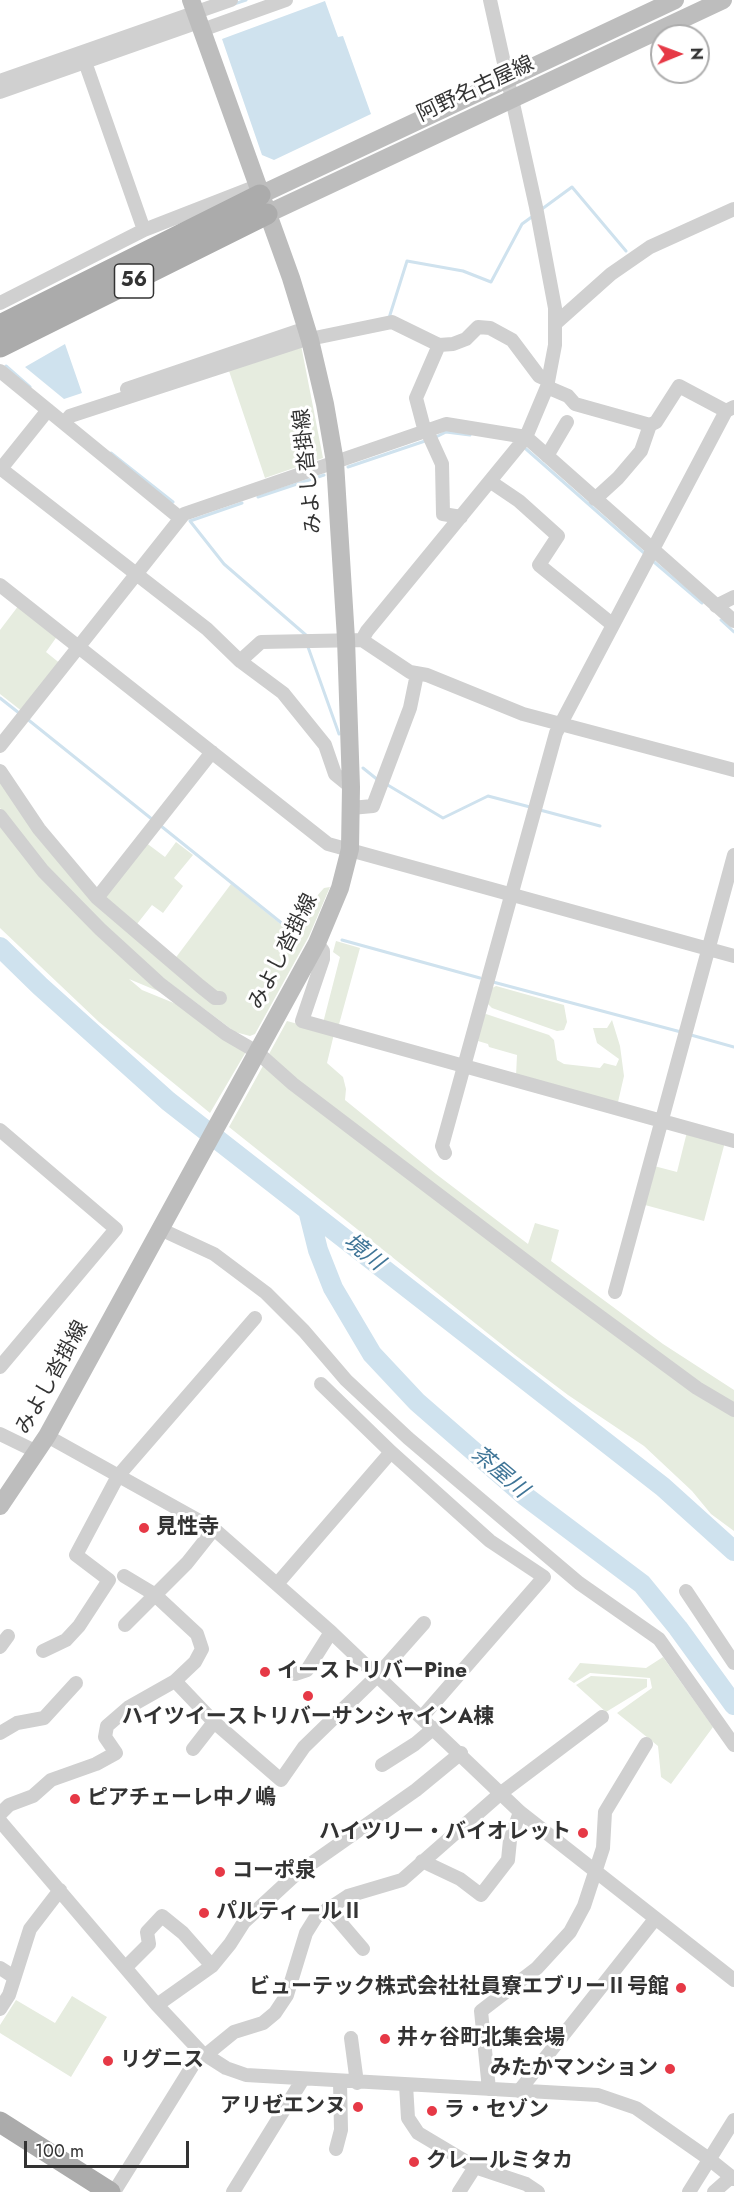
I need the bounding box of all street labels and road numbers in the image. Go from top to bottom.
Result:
street label: 阿野名古屋線 [414,52,538,128]
road number: 56 [114,264,154,298]
street label: みよし沓掛線 [290,407,328,535]
street label: みよし沓掛線 [244,890,324,1014]
street label: みよし沓掛線 [11,1317,95,1439]

